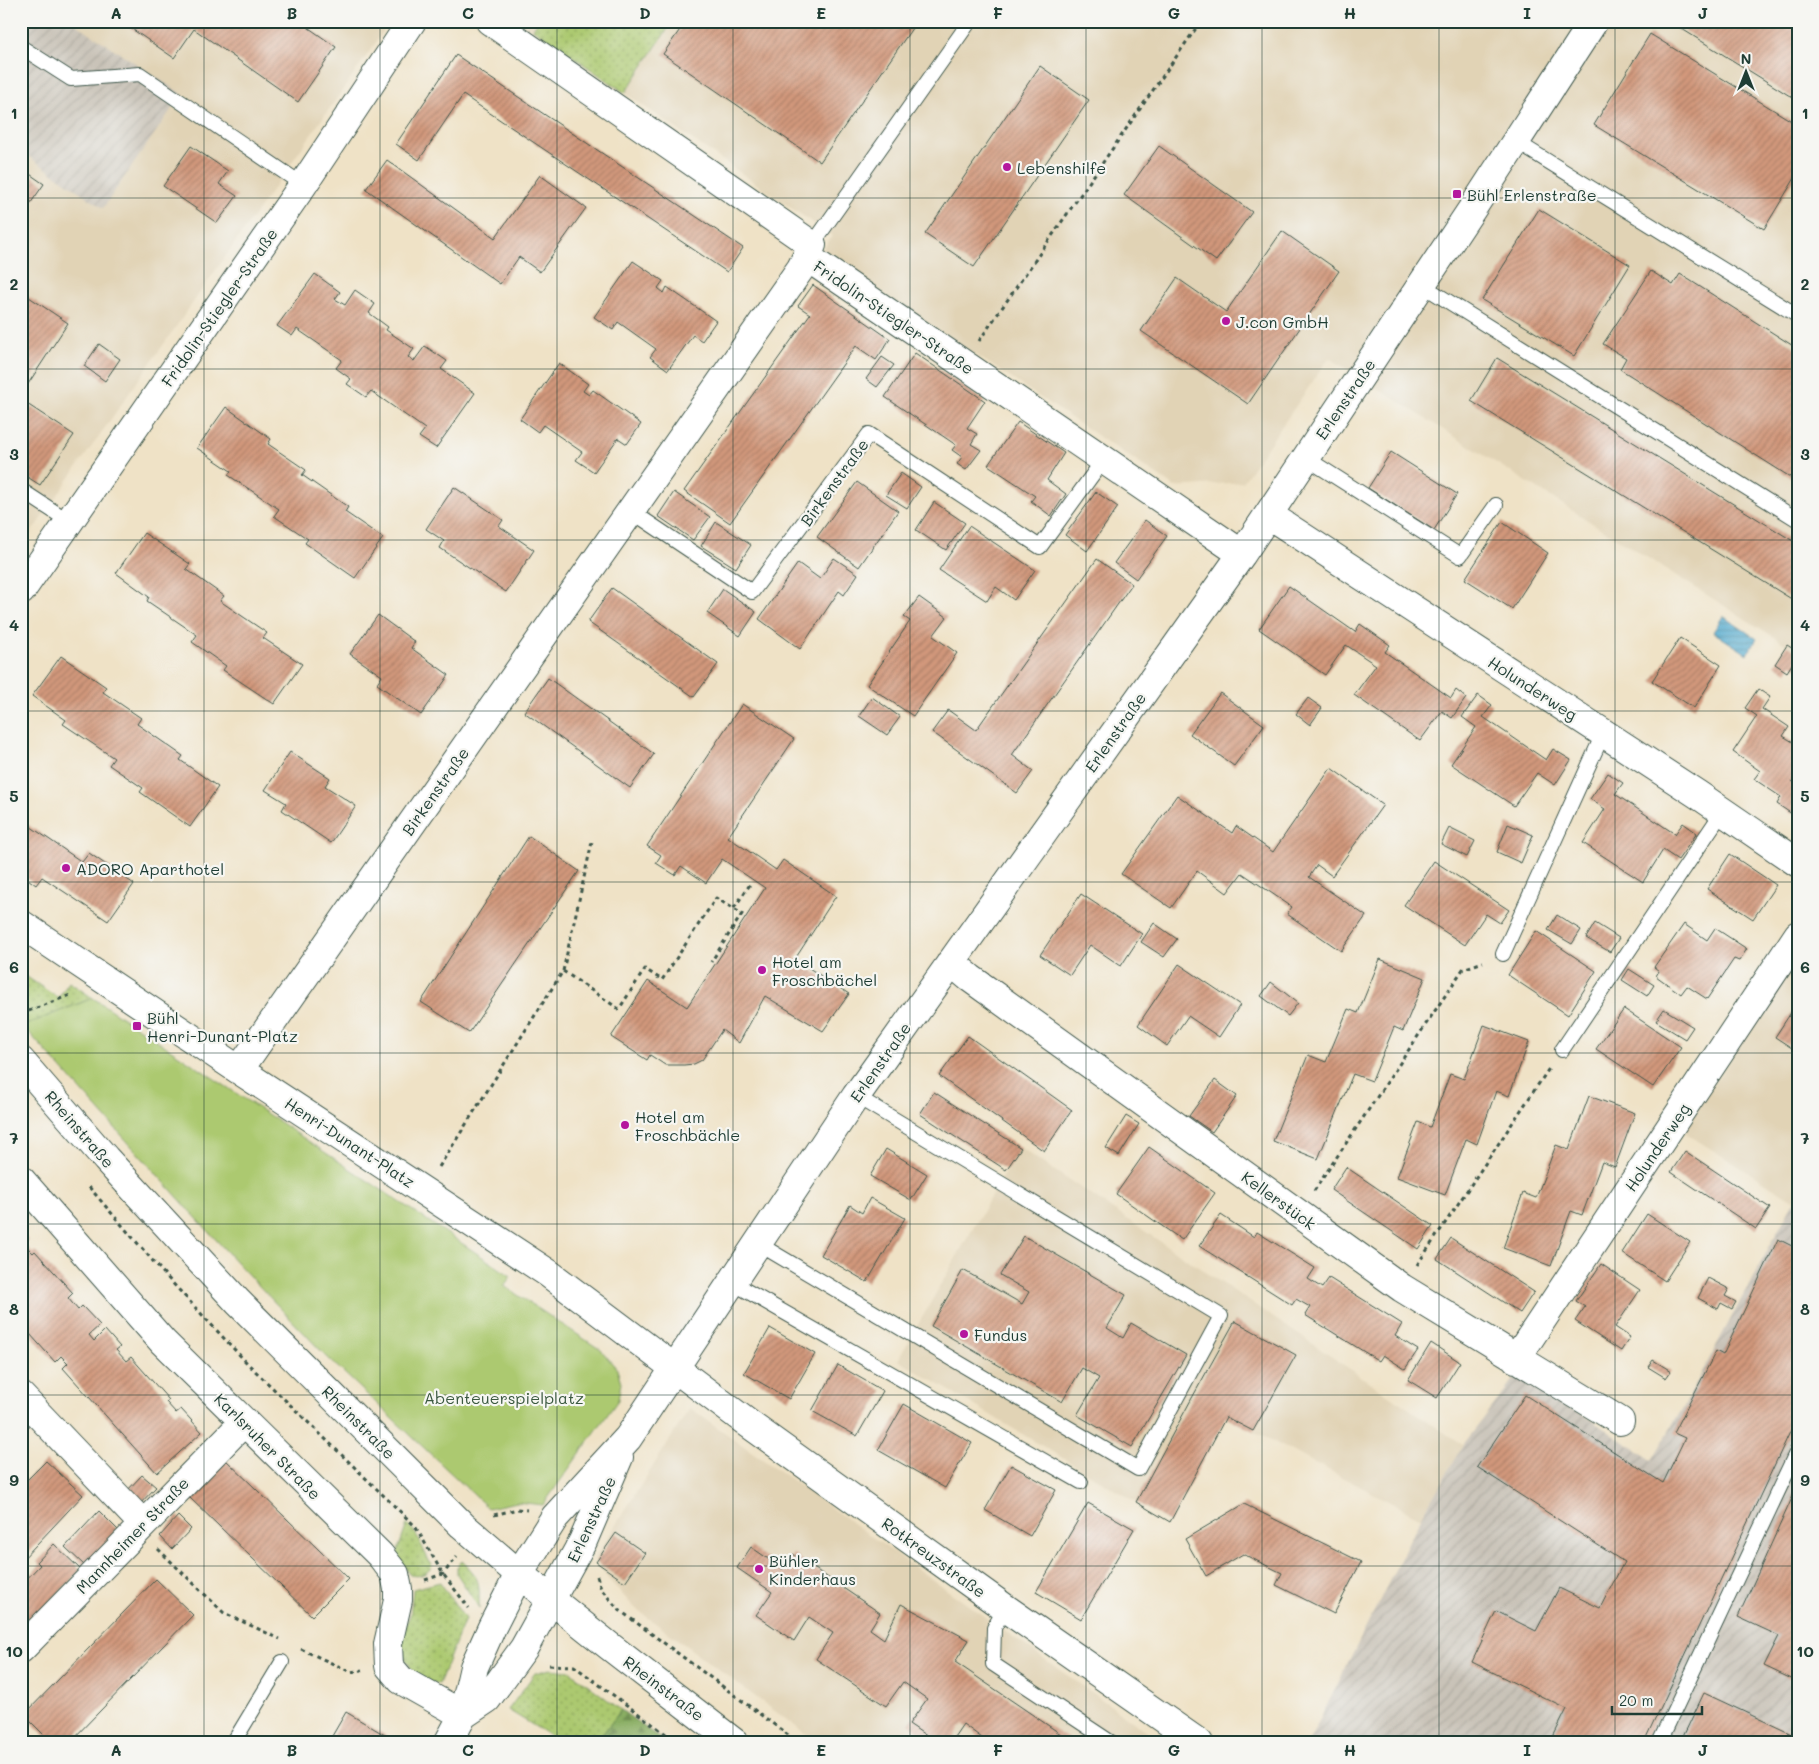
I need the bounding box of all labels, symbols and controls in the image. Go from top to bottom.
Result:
text: A [110,2,122,23]
text: B [287,2,297,23]
text: C [462,2,474,23]
text: D [639,2,651,23]
text: E [816,2,826,23]
text: F [993,2,1003,23]
text: G [1168,2,1180,23]
text: H [1344,2,1356,23]
text: I [1523,2,1531,23]
text: J [1698,2,1708,23]
north arrow [1722,48,1772,98]
text: N [1741,49,1751,68]
text: 1 [10,102,18,123]
text: 1 [1801,102,1809,123]
place label: Lebenshilfe [1017,157,1106,178]
marker: Lebenshilfe [1001,161,1013,173]
place label: Bühl Erlenstraße [1467,184,1597,205]
marker: Bühl Erlenstraße [1451,188,1463,200]
street label: Fridolin-Stiegler-Straße [156,224,282,390]
street label: Fridolin-Stiegler-Straße [810,255,978,379]
text: 2 [10,273,19,294]
text: 2 [1801,273,1810,294]
place label: J.con GmbH [1236,311,1329,332]
marker: J.con GmbH [1220,315,1232,327]
street label: Erlenstraße [1310,355,1380,443]
street label: Birkenstraße [795,434,873,530]
text: 3 [9,443,19,464]
text: 3 [1800,443,1810,464]
text: 4 [9,614,19,635]
text: 4 [1800,614,1810,635]
street label: Holunderweg [1484,651,1582,725]
street label: Erlenstraße [1080,688,1150,776]
street label: Birkenstraße [397,743,473,839]
text: 5 [9,785,19,806]
text: 5 [1800,785,1810,806]
place label: ADORO Aparthotel [76,858,224,879]
marker: ADORO Aparthotel [60,862,72,874]
place label: Hotel am Froschbächel [772,951,877,990]
text: 6 [9,956,19,977]
text: 6 [1800,956,1810,977]
marker: Hotel am Froschbächel [756,964,768,976]
place label: Bühl Henri-Dunant-Platz [147,1007,298,1046]
street label: Erlenstraße [845,1018,915,1106]
marker: Bühl Henri-Dunant-Platz [131,1020,143,1032]
street label: Rheinstraße [41,1086,119,1172]
street label: Henri-Dunant-Platz [281,1092,419,1192]
street label: Holunderweg [1620,1099,1694,1195]
place label: Hotel am Froschbächle [635,1106,740,1145]
marker: Hotel am Froschbächle [619,1119,631,1131]
text: 7 [10,1127,19,1148]
text: 7 [1801,1127,1810,1148]
street label: Kellerstück [1238,1166,1320,1234]
text: 8 [9,1298,19,1319]
text: 8 [1800,1298,1810,1319]
place label: Fundus [974,1324,1027,1345]
marker: Fundus [958,1328,970,1340]
street label: Rheinstraße [318,1381,400,1463]
park label: Abenteuerspielplatz [424,1387,584,1408]
street label: Karlsruher Straße [210,1388,326,1504]
text: 9 [9,1469,19,1490]
text: 9 [1800,1469,1810,1490]
street label: Mannheimer Straße [71,1472,193,1598]
street label: Erlenstraße [562,1472,620,1566]
street label: Rotkreuzstraße [878,1512,990,1602]
place label: Bühler Kinderhaus [769,1550,856,1589]
marker: Bühler Kinderhaus [753,1563,765,1575]
text: 10 [5,1640,23,1661]
text: 10 [1796,1640,1814,1661]
street label: Rheinstraße [619,1651,709,1725]
scale bar [1612,1684,1702,1716]
text: 20 m [1619,1690,1653,1710]
text: A [110,1739,122,1760]
text: B [287,1739,297,1760]
text: C [462,1739,474,1760]
text: D [639,1739,651,1760]
text: E [816,1739,826,1760]
text: F [993,1739,1003,1760]
text: G [1168,1739,1180,1760]
text: H [1344,1739,1356,1760]
text: I [1523,1739,1531,1760]
text: J [1698,1739,1708,1760]

